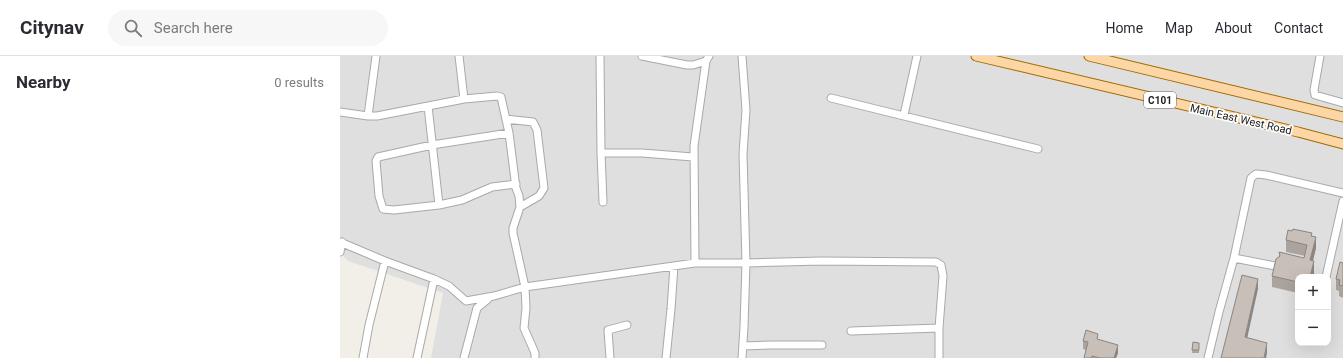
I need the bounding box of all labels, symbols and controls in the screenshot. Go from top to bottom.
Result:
search box [108,10,388,46]
text: Citynav [20,16,84,39]
icon: search [122,17,144,39]
text: Search here [154,19,233,37]
text: Home [1105,20,1143,36]
text: Map [1165,20,1193,36]
text: About [1215,20,1252,36]
text: Contact [1274,20,1323,36]
text: Nearby [16,72,71,92]
text: 0 results [274,75,324,90]
road number: C101 [1144,92,1176,108]
street label: Main East West Road [1189,101,1293,138]
map controls [1295,274,1331,346]
button: + [1295,274,1331,310]
button: − [1295,310,1331,346]

